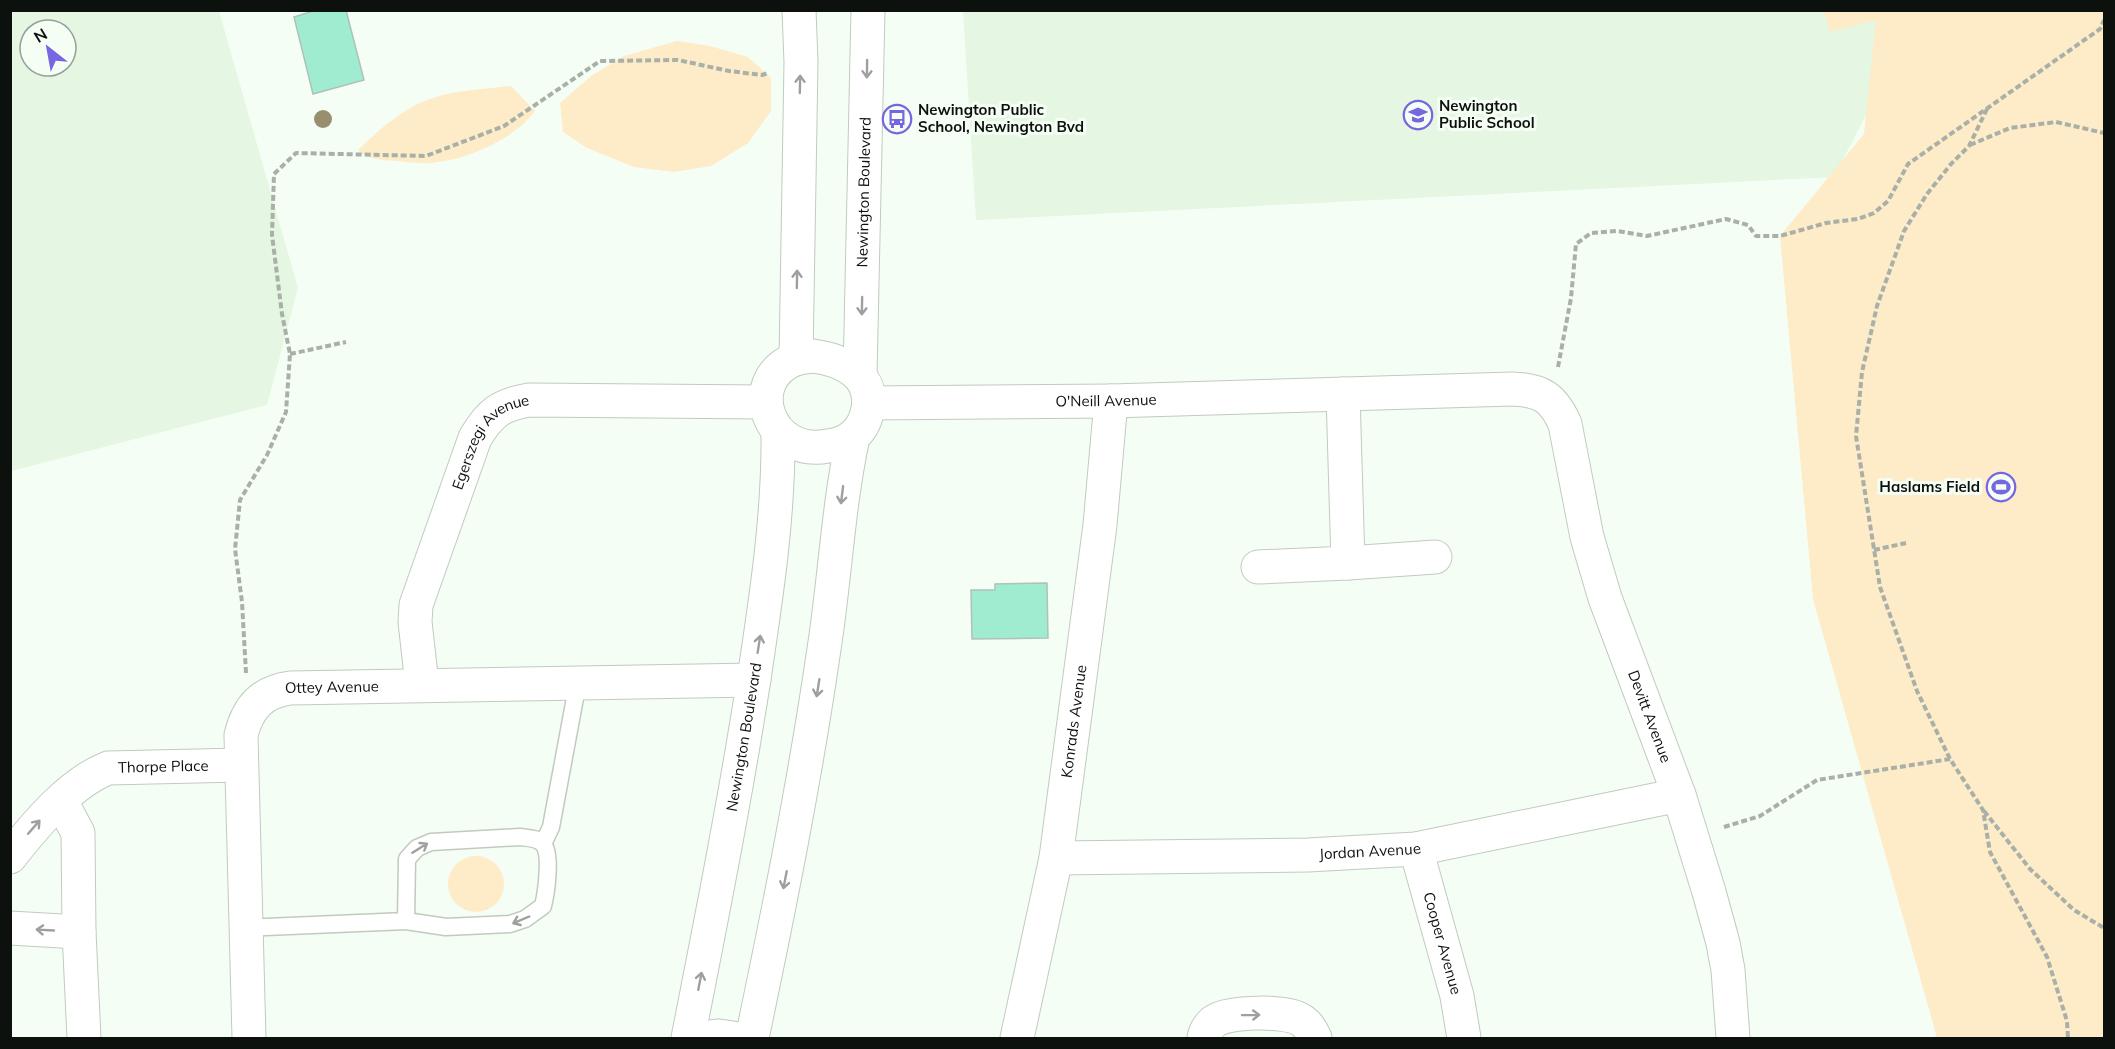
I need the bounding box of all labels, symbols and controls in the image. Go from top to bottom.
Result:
north arrow [18,18,78,78]
text: N [30,23,51,47]
one-way arrow [861,58,873,78]
one-way arrow [795,75,806,95]
place label: Newington Public School [1439,96,1535,132]
school or university icon: Newington Public School [1402,99,1434,131]
place label: Newington Public School, Newington Bvd [918,100,1084,136]
bus stop icon: Newington Public School, Newington Bvd [881,103,913,135]
street label: Newington Boulevard [852,117,875,268]
one-way arrow [792,270,803,290]
one-way arrow [856,295,868,315]
street label: Egerszegi Avenue [448,390,531,492]
street label: O'Neill Avenue [1055,390,1157,410]
sports icon: Haslams Field [1985,471,2017,503]
place label: Haslams Field [1879,477,1980,496]
one-way arrow [836,484,847,504]
one-way arrow [754,635,765,655]
street label: Newington Boulevard [722,661,765,813]
street label: Konrads Avenue [1057,664,1090,779]
street label: Devitt Avenue [1624,667,1676,765]
street label: Ottey Avenue [285,676,379,697]
one-way arrow [812,678,823,697]
street label: Thorpe Place [118,756,209,777]
one-way arrow [27,820,41,835]
street label: Jordan Avenue [1318,838,1422,863]
one-way arrow [412,842,429,855]
one-way arrow [779,870,790,889]
street label: Cooper Avenue [1419,890,1466,997]
one-way arrow [512,915,530,926]
one-way arrow [35,925,55,936]
one-way arrow [695,972,706,991]
one-way arrow [1240,1009,1260,1021]

